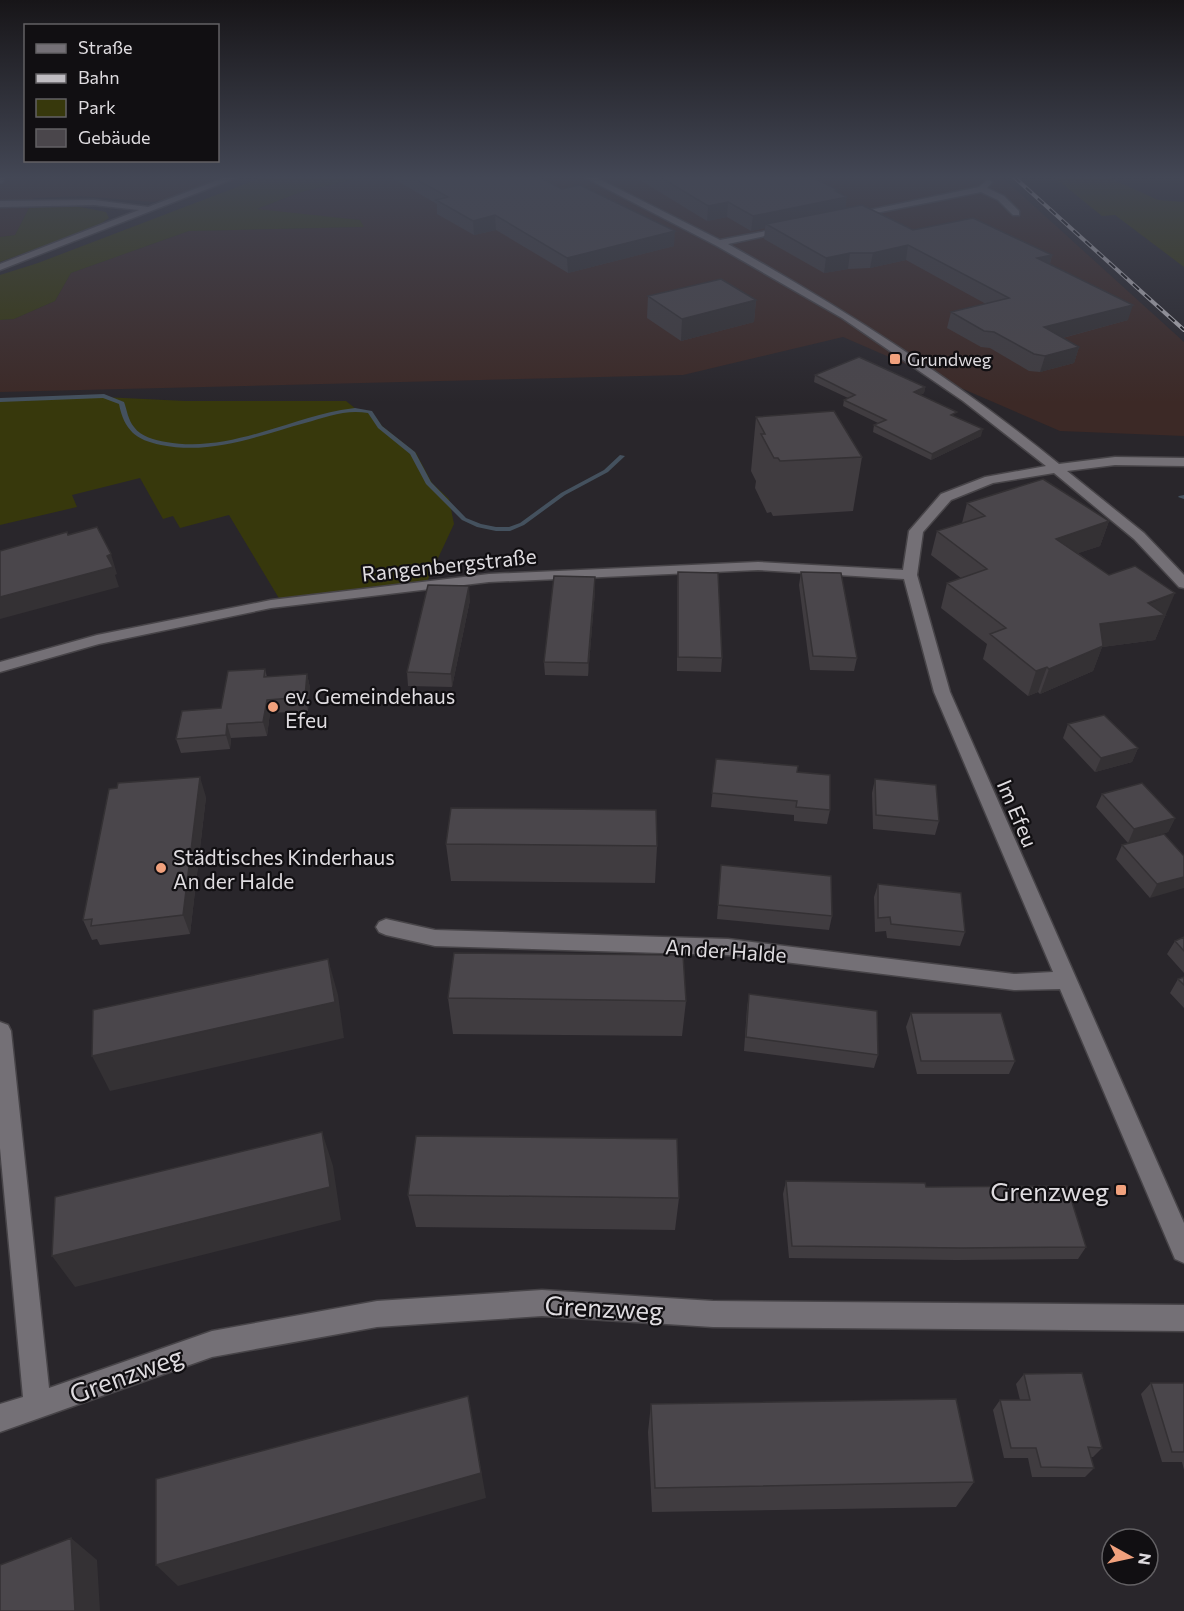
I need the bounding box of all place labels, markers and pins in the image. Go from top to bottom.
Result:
place label: Grundweg [907,348,992,370]
marker: Grundweg [888,352,902,366]
place label: ev. Gemeindehaus Efeu [285,683,455,732]
marker: ev. Gemeindehaus Efeu [266,700,280,714]
place label: Städtisches Kinderhaus An der Halde [173,844,395,893]
marker: Städtisches Kinderhaus An der Halde [154,861,168,875]
place label: Grenzweg [990,1175,1109,1206]
marker: Grenzweg [1114,1183,1128,1197]

